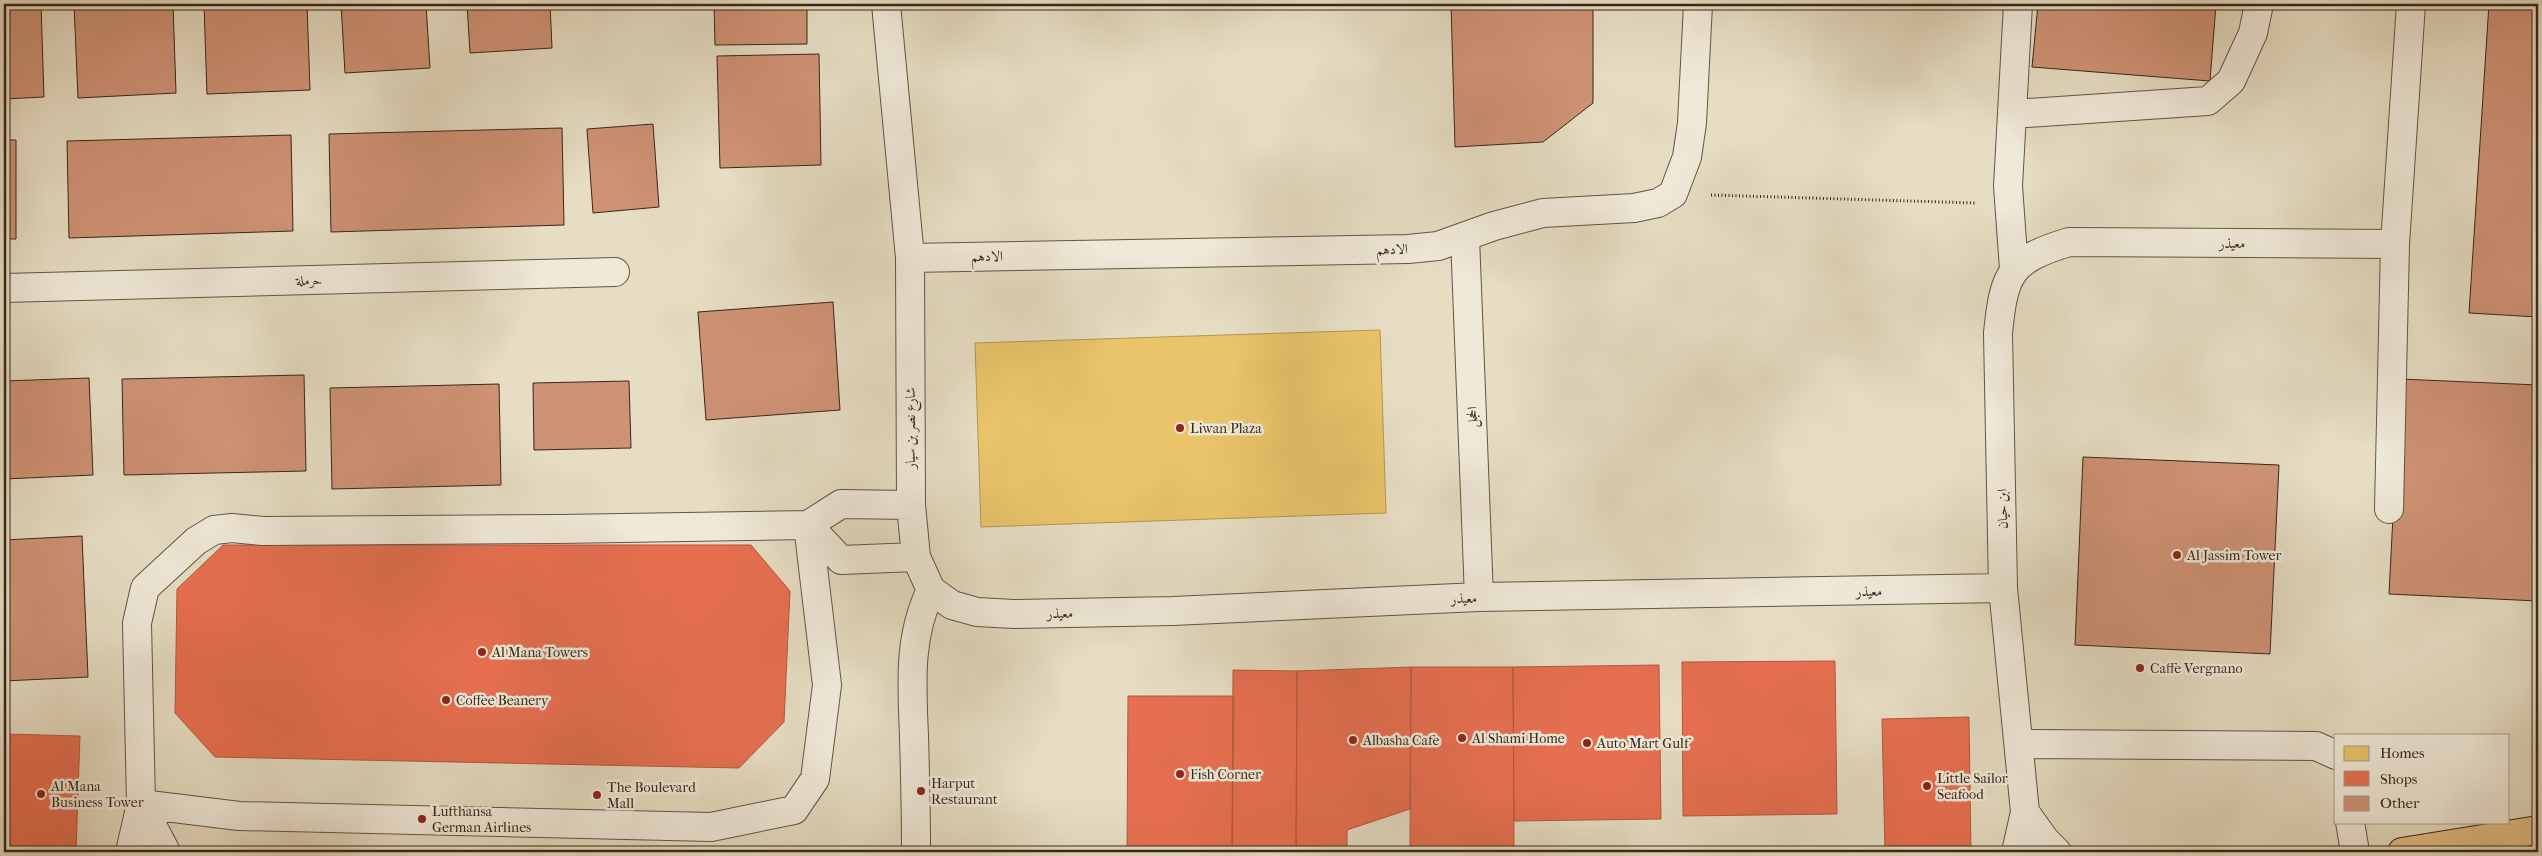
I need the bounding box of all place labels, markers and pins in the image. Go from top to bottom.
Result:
place label: Liwan Plaza [1190,420,1262,437]
marker: Liwan Plaza [1174,422,1186,434]
place label: Al Jassim Tower [2186,547,2282,564]
marker: Al Jassim Tower [2171,549,2183,561]
place label: Al Mana Towers [491,644,588,661]
marker: Al Mana Towers [476,646,488,658]
place label: Caffe Vergnano [2150,660,2243,677]
marker: Caffe Vergnano [2134,662,2146,674]
place label: Coffee Beanery [456,692,549,709]
marker: Coffee Beanery [440,694,452,706]
place label: Al Shami Home [1471,730,1565,747]
place label: Albasha Cafe [1362,732,1439,749]
marker: Al Shami Home [1456,732,1468,744]
marker: Albasha Cafe [1347,734,1359,746]
place label: Auto Mart Gulf [1596,735,1692,752]
marker: Auto Mart Gulf [1581,737,1593,749]
place label: Fish Corner [1190,766,1261,783]
marker: Fish Corner [1174,768,1186,780]
place label: Little Sailor Seafood [1937,770,2008,803]
place label: Harput Restaurant [931,775,998,808]
place label: Al Mana Business Tower [50,778,144,811]
place label: The Boulevard Mall [607,779,696,812]
marker: Little Sailor Seafood [1921,780,1933,792]
marker: Harput Restaurant [915,785,927,797]
marker: Al Mana Business Tower [35,788,47,800]
marker: The Boulevard Mall [591,789,603,801]
place label: Lufthansa German Airlines [432,803,531,836]
marker: Lufthansa German Airlines [416,813,428,825]

